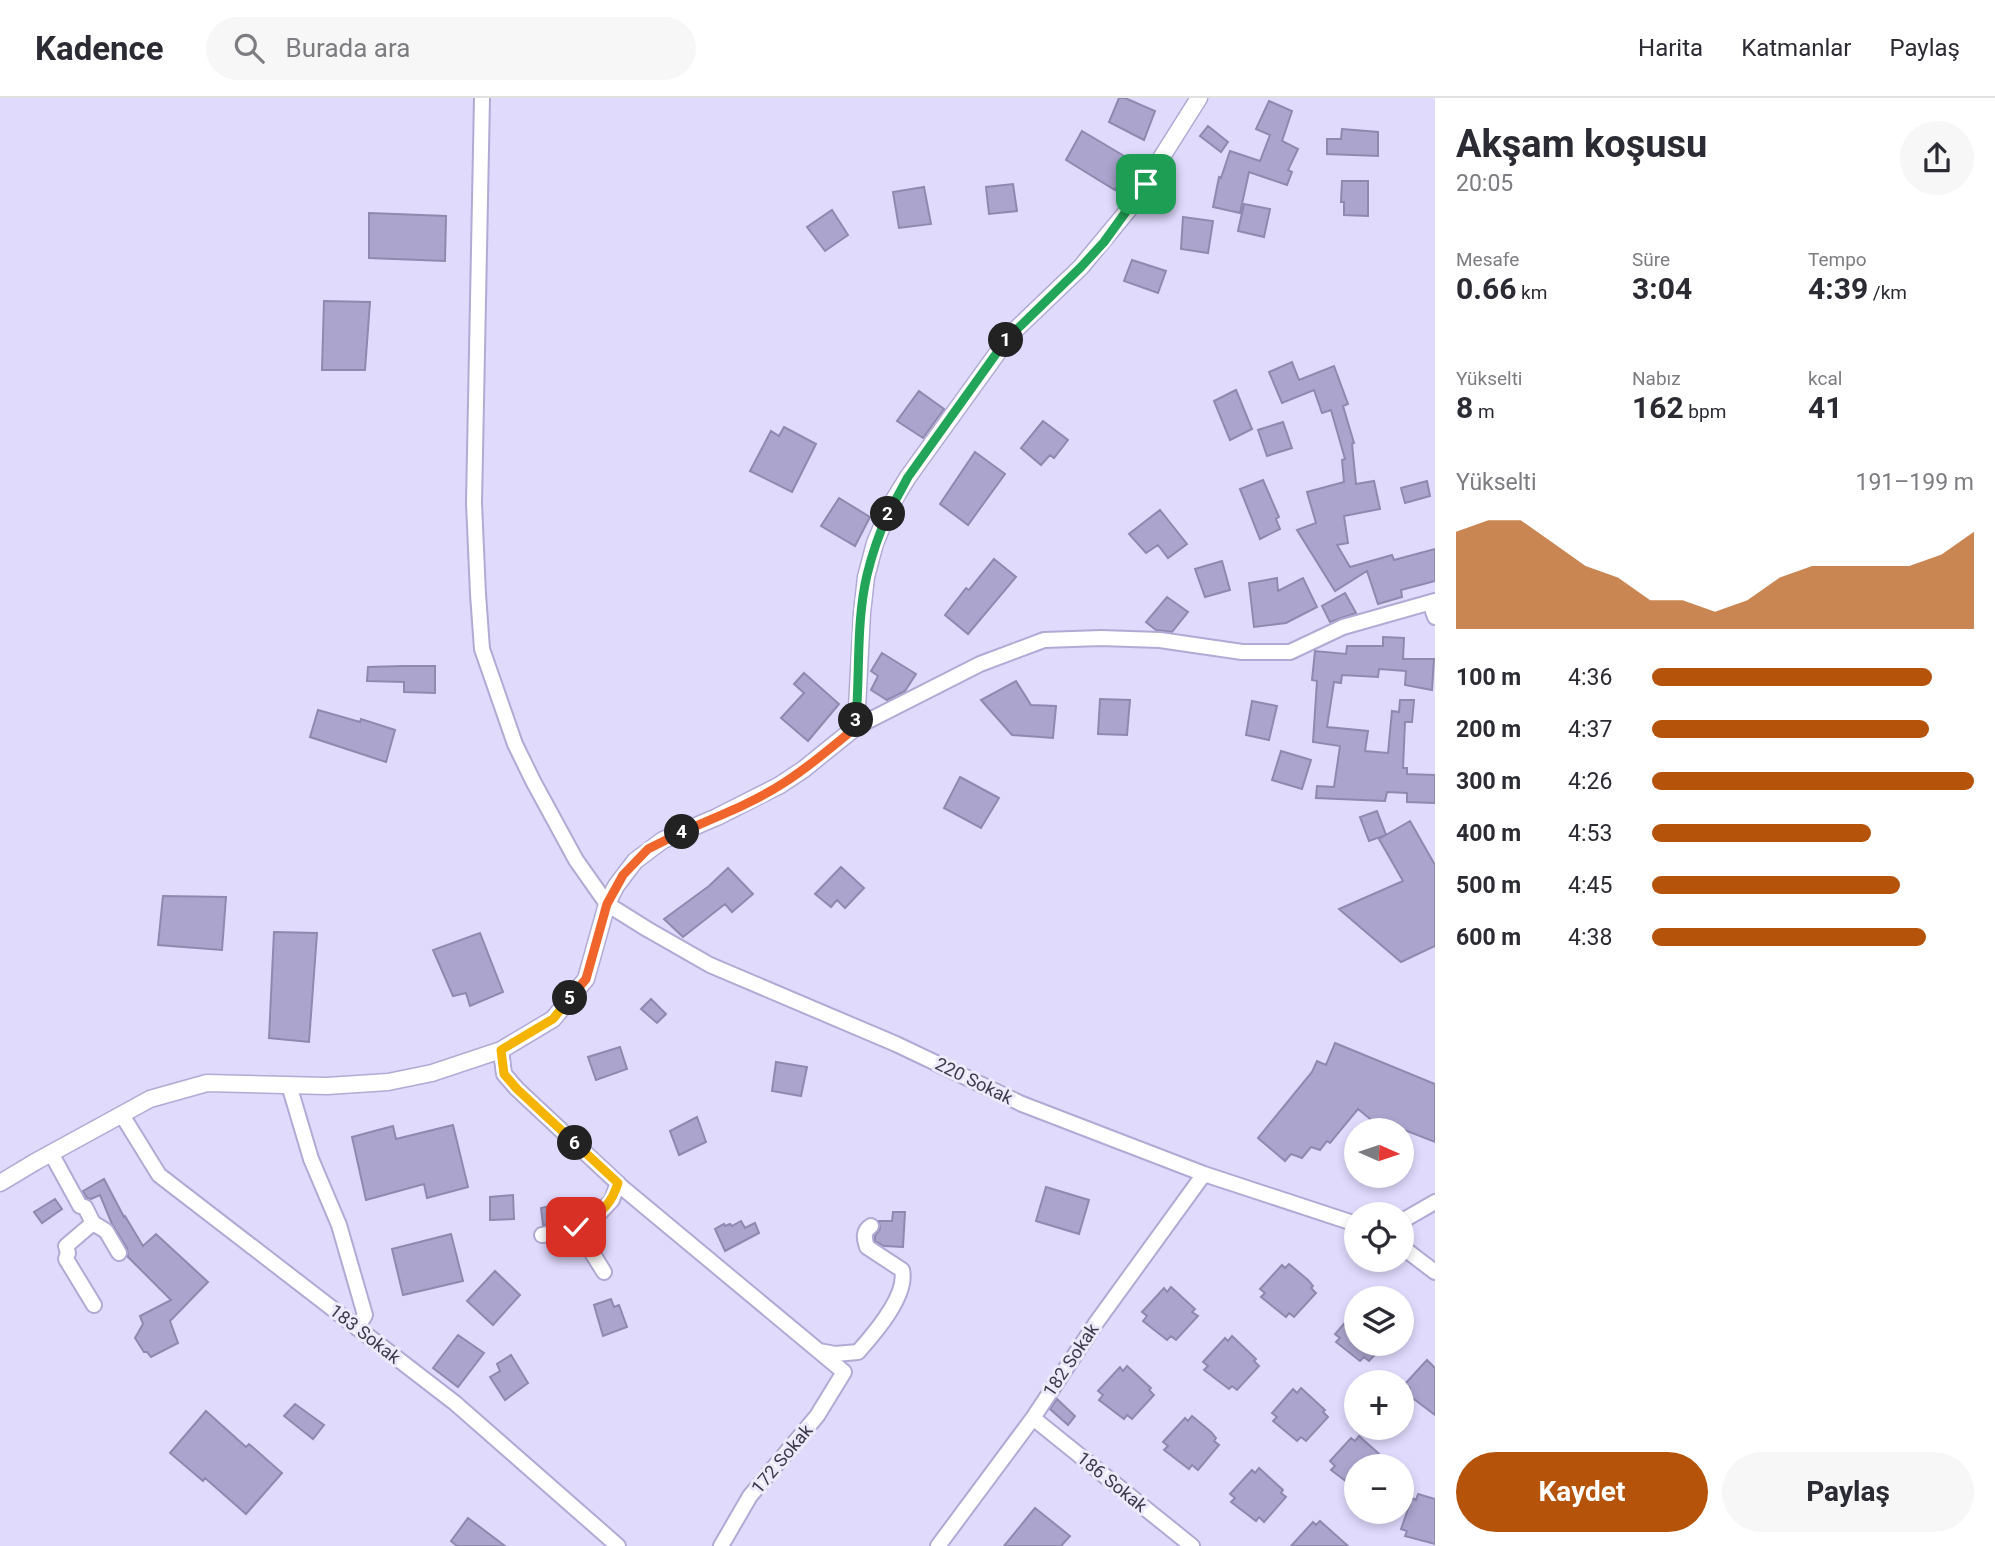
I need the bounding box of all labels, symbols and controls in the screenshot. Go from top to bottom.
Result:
search box [206,17,696,80]
text: Kadence [35,29,164,68]
icon: search [230,29,268,67]
text: Burada ara [286,33,410,63]
text: Harita [1638,34,1703,62]
text: Katmanlar [1741,34,1851,62]
text: Paylaş [1889,34,1960,62]
button: share [1900,121,1974,195]
text: Akşam koşusu [1456,122,1707,166]
pin [1116,154,1176,214]
icon: arrive [1127,165,1165,203]
text: 20:05 [1456,170,1513,197]
text: Mesafe [1456,248,1519,271]
text: Süre [1632,248,1670,271]
text: Tempo [1808,248,1867,271]
text: 0.66 [1456,271,1516,306]
text: 3:04 [1632,271,1692,306]
text: 4:39 [1808,271,1868,306]
text: km [1516,281,1547,304]
text: /km [1868,281,1907,304]
pin: 1 [988,322,1024,358]
text: 1 [1000,328,1011,351]
text: Yükselti [1456,367,1523,390]
text: Nabız [1632,367,1681,390]
text: kcal [1808,367,1842,390]
text: 8 [1456,390,1473,425]
text: 162 [1632,390,1684,425]
text: 41 [1808,390,1842,425]
text: m [1473,400,1495,423]
text: bpm [1684,400,1726,423]
text: Yükselti [1456,469,1537,496]
text: 191–199 m [1855,469,1974,496]
pin: 2 [870,496,906,532]
text: 2 [882,502,893,525]
text: 100 m [1456,664,1521,691]
text: 4:36 [1568,664,1612,691]
pin: 3 [838,702,874,738]
text: 3 [850,708,861,731]
text: 200 m [1456,716,1521,743]
text: 4:37 [1568,716,1612,743]
text: 300 m [1456,768,1521,795]
text: 4:26 [1568,768,1612,795]
pin: 4 [664,814,700,850]
text: 4 [676,820,687,843]
text: 400 m [1456,820,1521,847]
text: 4:53 [1568,820,1612,847]
text: 500 m [1456,872,1521,899]
text: 4:45 [1568,872,1612,899]
text: 600 m [1456,924,1521,951]
text: 4:38 [1568,924,1612,951]
pin: 5 [552,981,588,1016]
text: 5 [564,986,575,1009]
street label: 220 Sokak [932,1053,1017,1109]
north arrow [1344,1118,1414,1188]
map controls [1344,1118,1414,1524]
pin: 6 [558,1126,592,1160]
text: 6 [569,1131,580,1154]
pin [546,1197,606,1257]
button: locate [1344,1202,1414,1272]
icon: check [557,1208,595,1246]
button: layers [1344,1286,1414,1356]
street label: 183 Sokak [326,1300,405,1368]
street label: 182 Sokak [1038,1318,1103,1400]
button: + [1344,1370,1414,1440]
street label: 172 Sokak [747,1419,817,1498]
street label: 186 Sokak [1073,1447,1152,1517]
button: Kaydet [1456,1452,1708,1532]
button: Paylaş [1722,1452,1974,1532]
button: − [1344,1454,1414,1524]

